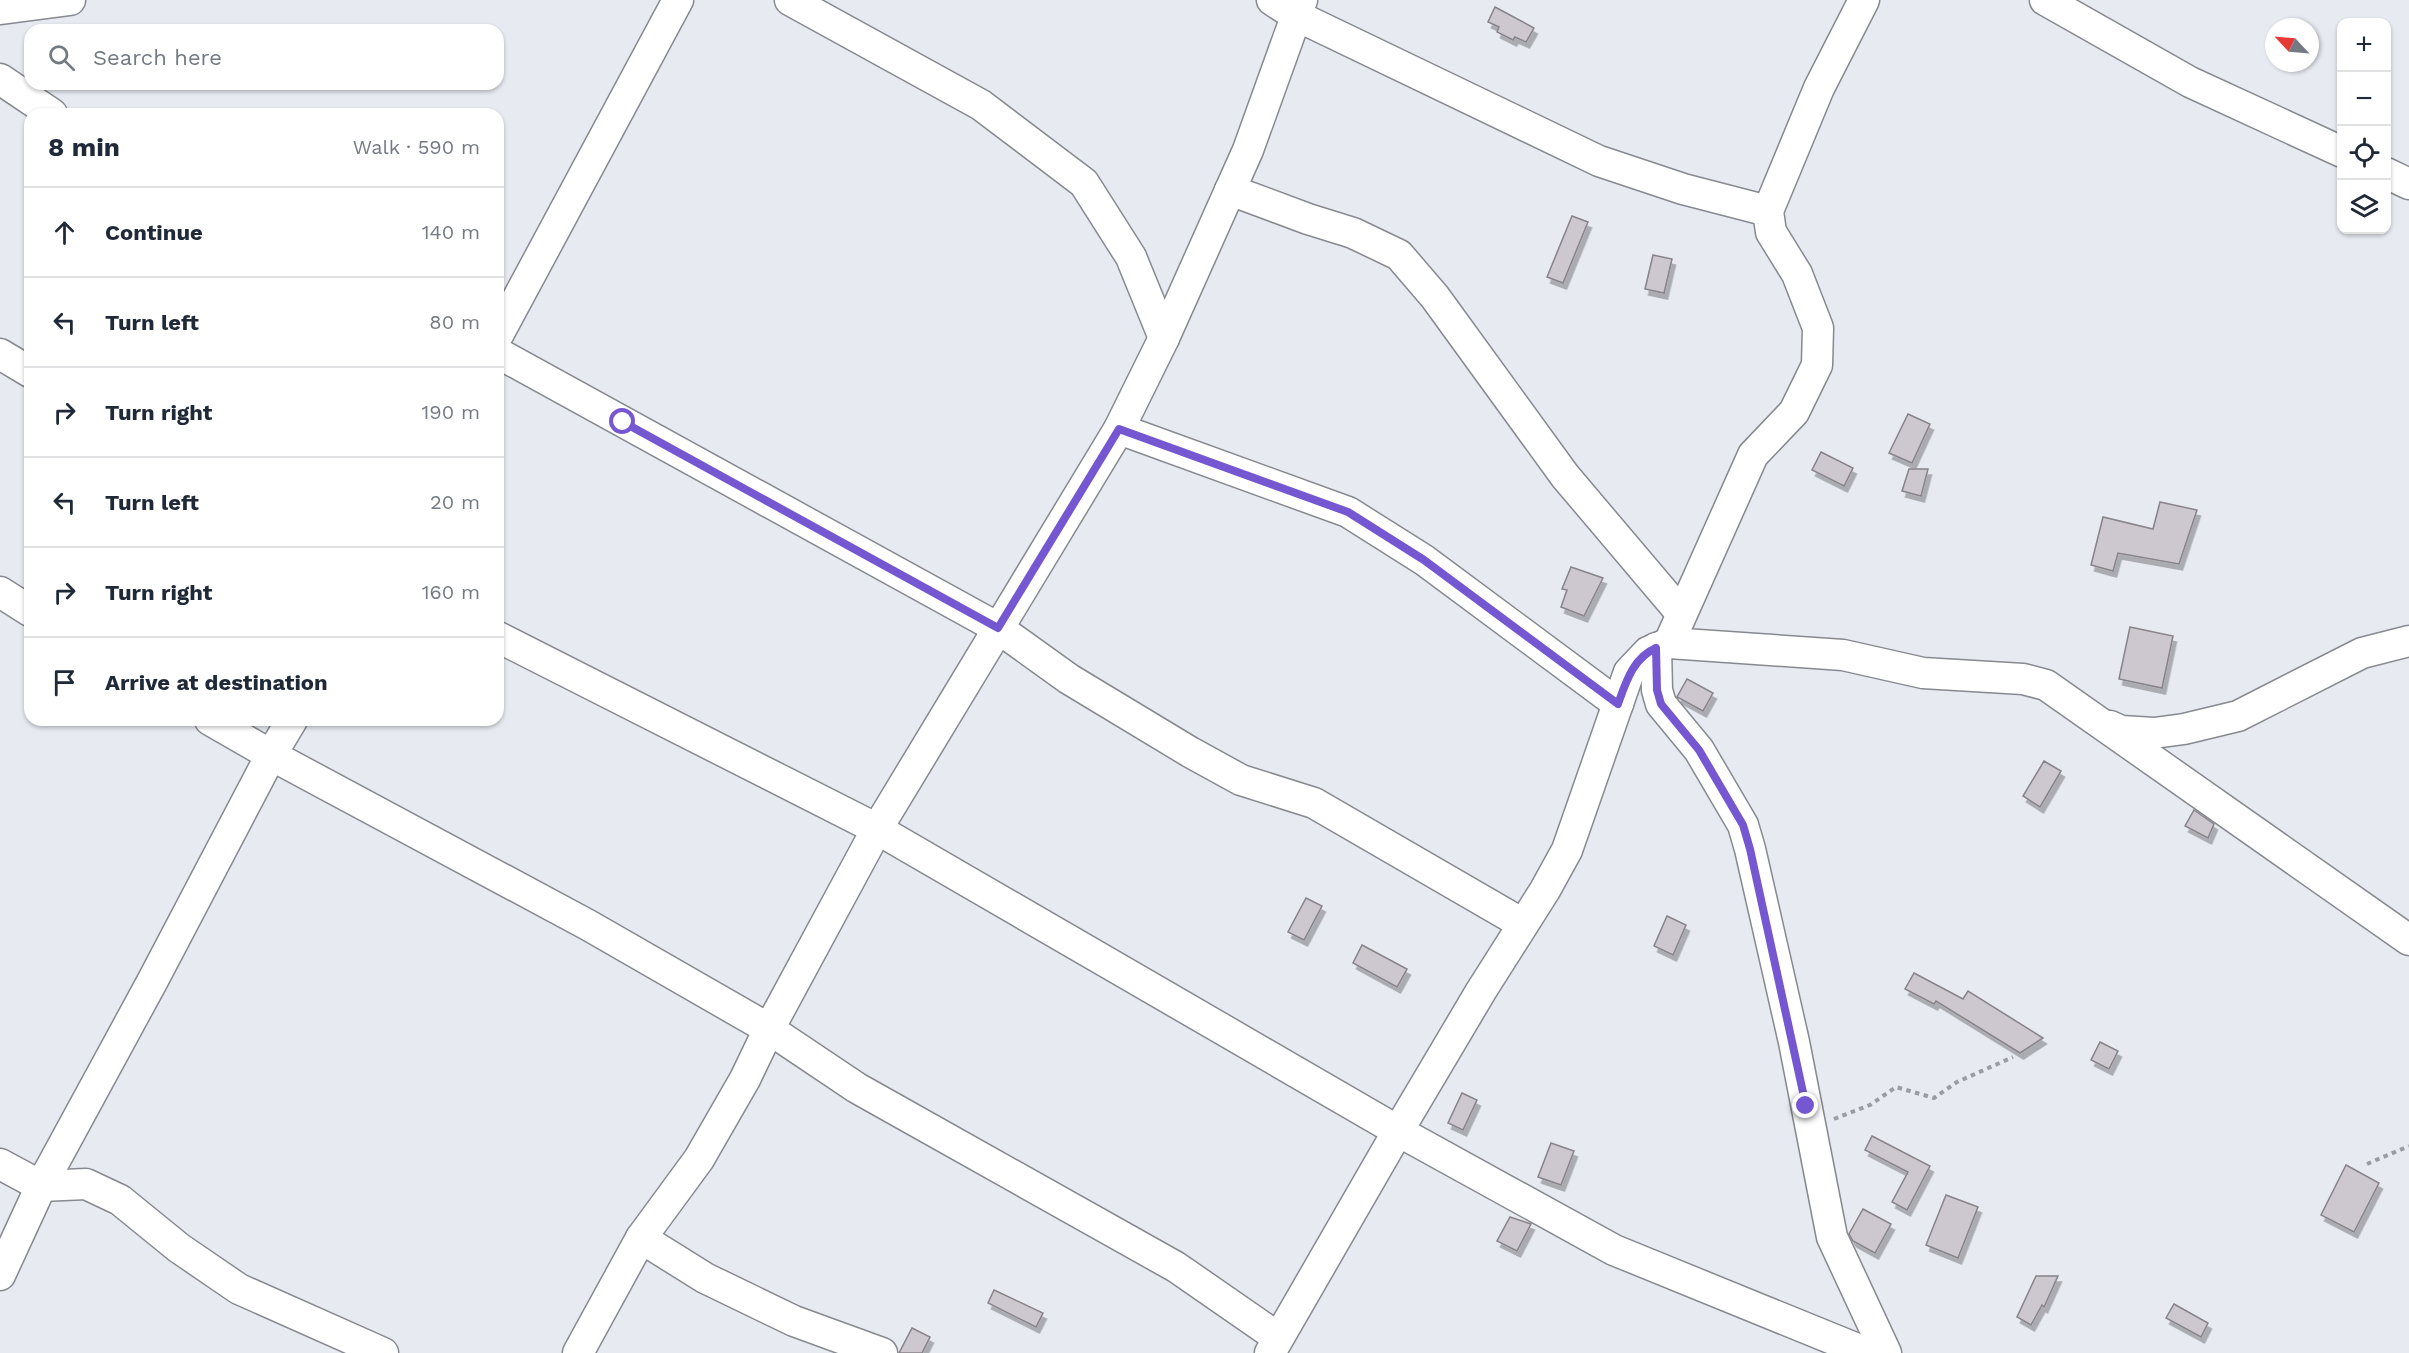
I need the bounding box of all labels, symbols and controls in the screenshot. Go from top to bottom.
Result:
north arrow [2265,18,2319,72]
map controls [2337,18,2391,234]
button: + [2337,18,2391,72]
search box [24,24,504,90]
icon: search [45,41,78,74]
text: Search here [93,45,222,70]
button: − [2337,72,2391,126]
button: locate [2337,126,2391,180]
text: 8 min [48,132,120,162]
text: Walk · 590 m [353,135,480,159]
button: layers [2337,180,2391,234]
icon: ahead [48,216,81,249]
text: Continue [105,220,203,245]
text: 140 m [422,220,480,244]
icon: left [48,306,81,339]
text: Turn left [105,310,199,335]
text: 80 m [429,310,480,334]
icon: right [48,396,81,429]
text: Turn right [105,400,212,425]
text: 190 m [422,400,480,424]
route start [609,408,635,434]
icon: left [48,486,81,519]
text: Turn left [105,490,199,515]
text: 20 m [430,490,480,514]
icon: right [48,576,81,609]
text: Turn right [105,580,212,605]
text: 160 m [422,580,480,604]
icon: arrive [48,666,81,699]
text: Arrive at destination [105,670,328,695]
route end [1792,1092,1818,1118]

